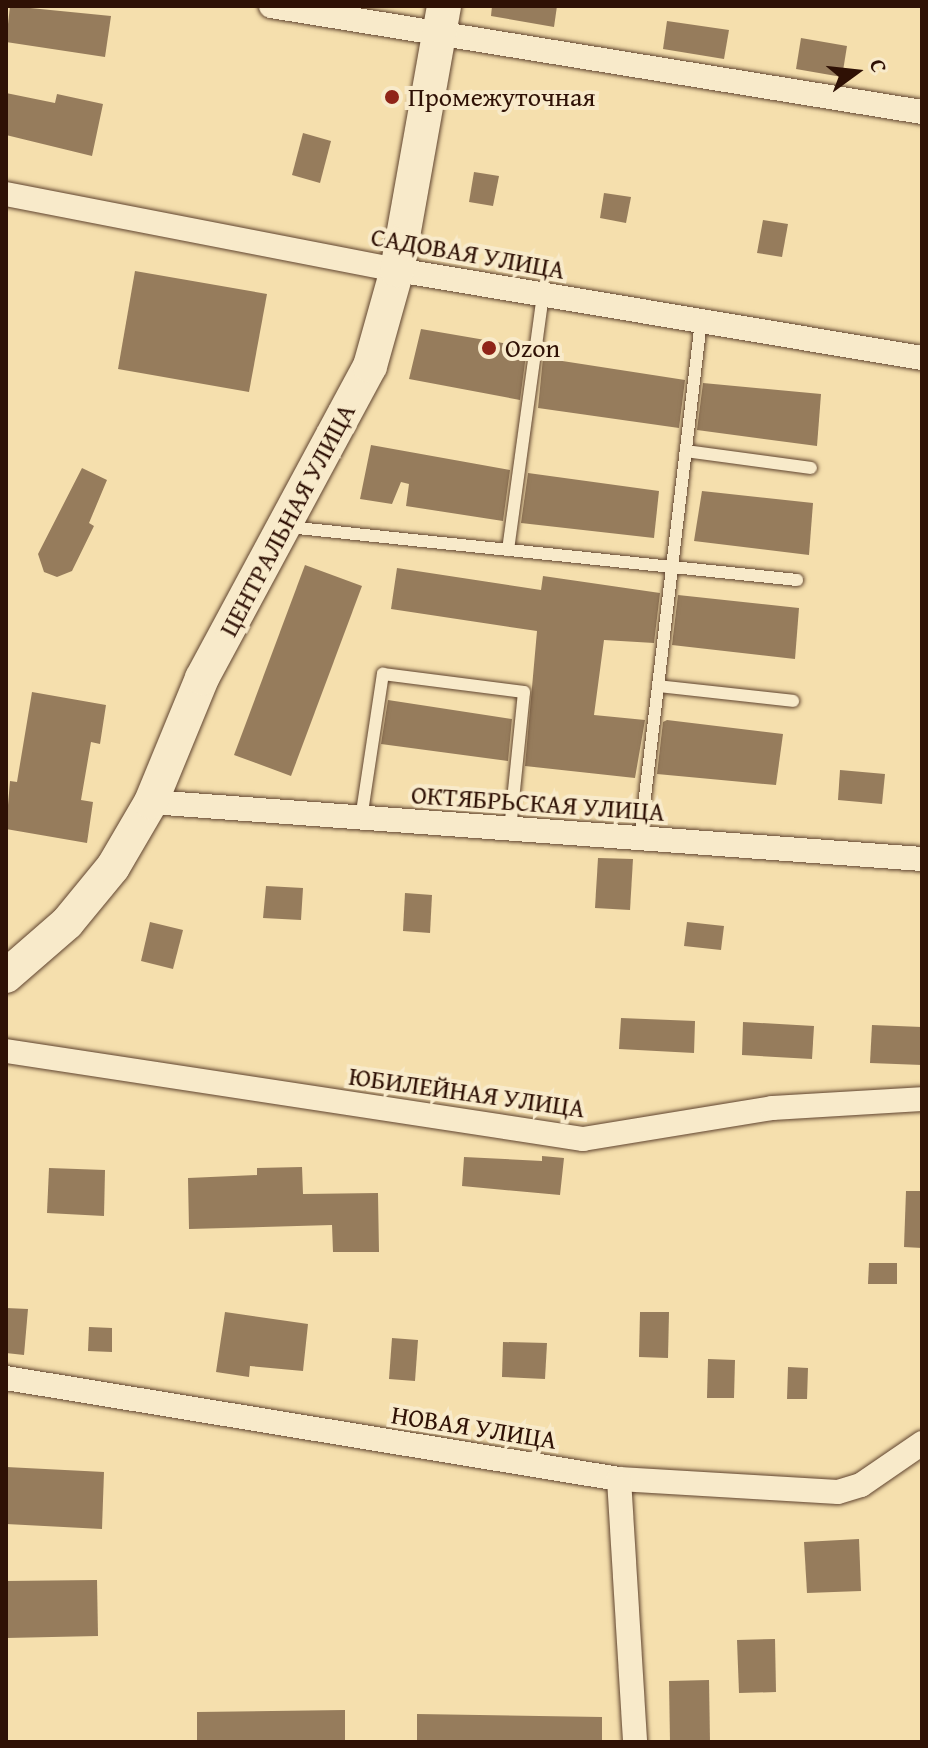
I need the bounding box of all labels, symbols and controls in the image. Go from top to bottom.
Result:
north arrow [816,32,896,112]
text: С [862,56,896,76]
place label: Промежуточная [408,81,595,113]
marker: Промежуточная [383,88,401,106]
street label: САДОВАЯ УЛИЦА [369,221,567,285]
place label: Ozon [505,332,560,364]
marker: Ozon [480,339,498,357]
street label: ЦЕНТРАЛЬНАЯ УЛИЦА [212,398,362,642]
street label: ОКТЯБРЬСКАЯ УЛИЦА [410,779,666,827]
street label: ЮБИЛЕЙНАЯ УЛИЦА [347,1060,587,1124]
street label: НОВАЯ УЛИЦА [389,1399,559,1455]

